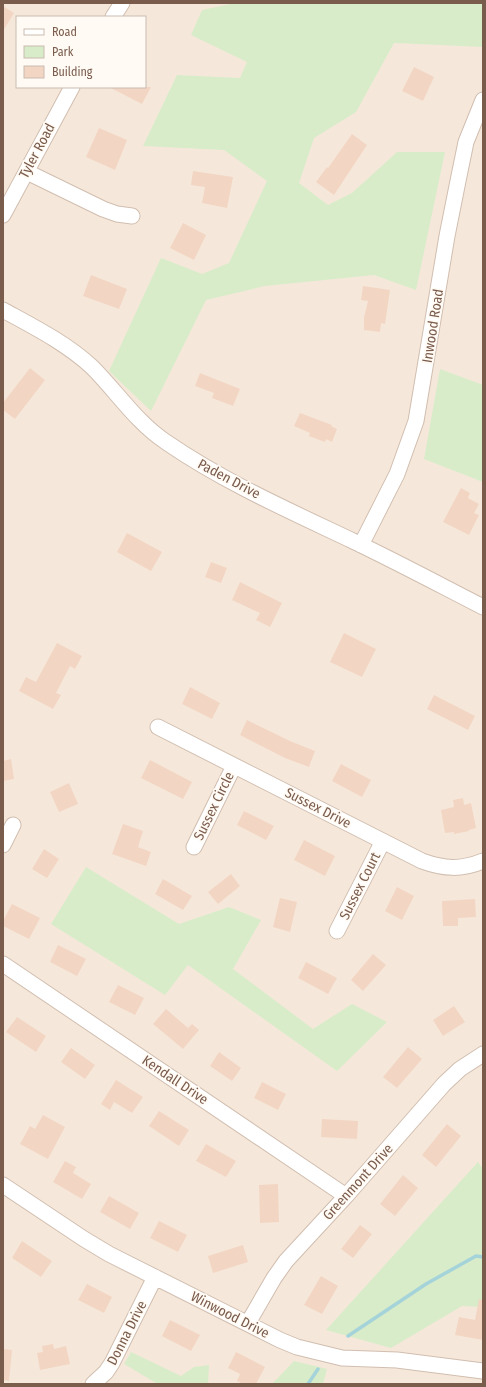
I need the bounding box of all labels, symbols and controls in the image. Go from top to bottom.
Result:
legend [16,16,146,88]
text: Road [52,25,77,39]
text: Park [52,45,74,59]
text: Building [52,65,93,79]
street label: Tyler Road [15,121,59,181]
street label: Inwood Road [419,288,447,364]
street label: Paden Drive [195,455,263,503]
street label: Sussex Circle [190,769,238,843]
street label: Sussex Drive [282,784,354,832]
street label: Sussex Court [336,849,384,923]
street label: Kendall Drive [139,1052,211,1108]
street label: Greenmont Drive [319,1140,397,1224]
street label: Winwood Drive [188,1288,272,1342]
street label: Donna Drive [104,1298,151,1368]

